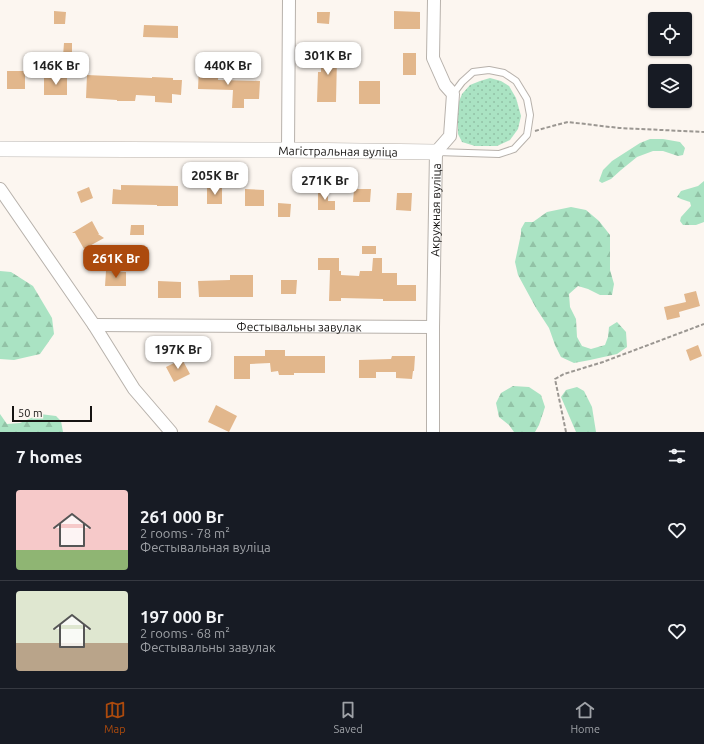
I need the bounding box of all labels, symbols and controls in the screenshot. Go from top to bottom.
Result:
map controls [648,12,692,108]
button: locate [648,12,692,56]
pin: 301K Br [291,42,365,76]
text: 301K Br [304,48,352,62]
pin: 146K Br [19,52,93,86]
pin: 440K Br [191,52,265,86]
text: 146K Br [32,58,80,72]
text: 440K Br [204,58,252,72]
button: layers [648,64,692,108]
street label: Магістральная вуліца [278,143,398,158]
pin: 205K Br [178,162,252,196]
street label: Акружная вуліца [428,163,442,257]
pin: 271K Br [288,167,362,201]
text: 205K Br [191,168,239,182]
text: 271K Br [301,173,349,187]
pin: 261K Br [79,245,153,279]
text: 261K Br [92,251,140,265]
street label: Фестывальны завулак [236,319,362,333]
pin: 197K Br [141,336,215,370]
text: 197K Br [154,342,202,356]
scale bar [12,404,92,423]
text: 50 m [18,407,42,419]
icon: filters [666,445,688,467]
text: 7 homes [16,447,82,466]
icon: home [48,506,96,554]
text: 261 000 Br [140,507,224,526]
icon: heart [666,519,688,541]
text: 2 rooms · 78 m² [140,526,230,540]
text: Фестывальная вуліца [140,540,271,554]
icon: home [48,607,96,655]
text: 197 000 Br [140,607,224,626]
icon: heart [666,620,688,642]
text: 2 rooms · 68 m² [140,626,230,640]
text: Фестывальны завулак [140,640,276,654]
tab: Map [104,699,126,735]
tab: Saved [334,699,363,735]
tab: Home [570,699,600,735]

